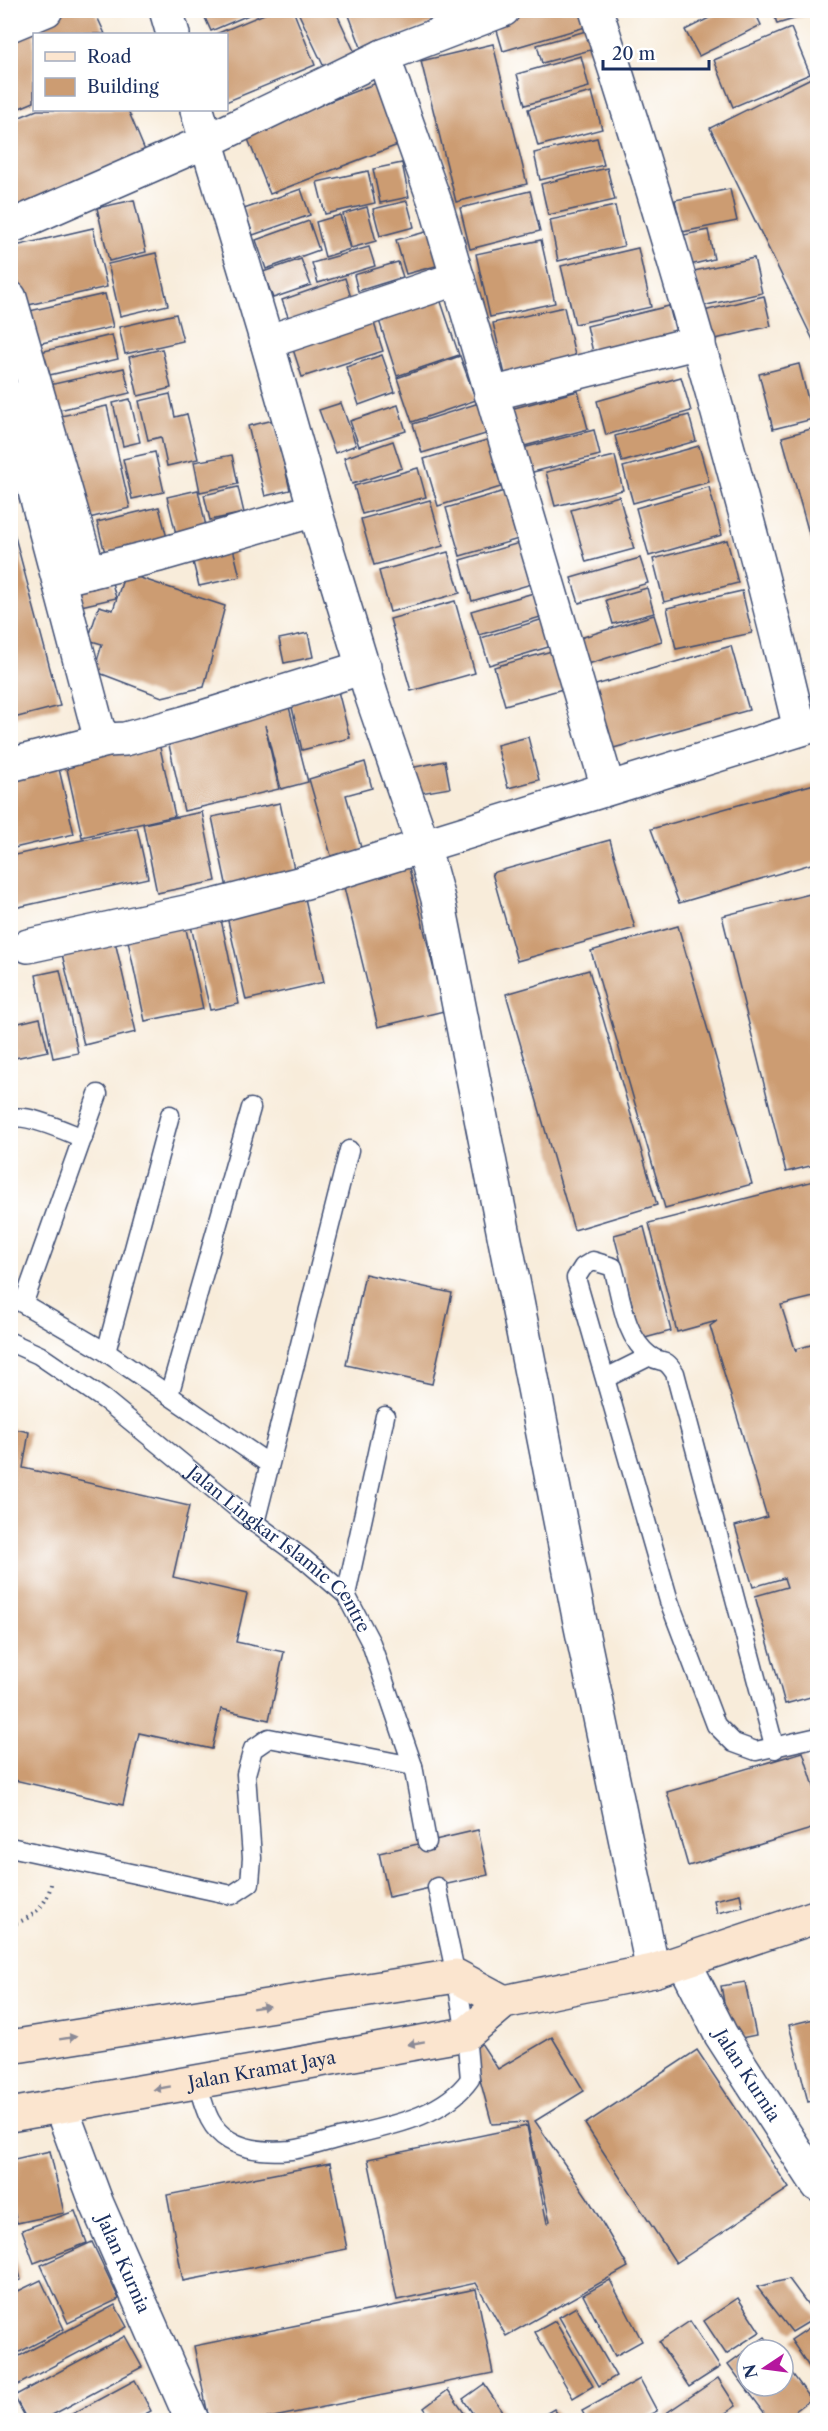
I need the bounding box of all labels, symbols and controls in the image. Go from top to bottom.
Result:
legend [33,33,228,111]
scale bar [603,33,710,71]
text: 20 m [612,43,656,65]
text: Road [87,46,132,68]
text: Building [87,76,159,98]
street label: Jalan Lingkar Islamic Centre [181,1459,375,1636]
one-way arrow [251,2002,270,2011]
street label: Jalan Kurnia [708,2023,785,2126]
one-way arrow [59,2033,78,2042]
one-way arrow [406,2039,425,2048]
street label: Jalan Kramat Jaya [184,2046,338,2095]
one-way arrow [152,2084,171,2093]
street label: Jalan Kurnia [91,2208,155,2317]
north arrow [735,2338,795,2398]
text: N [739,2362,762,2380]

